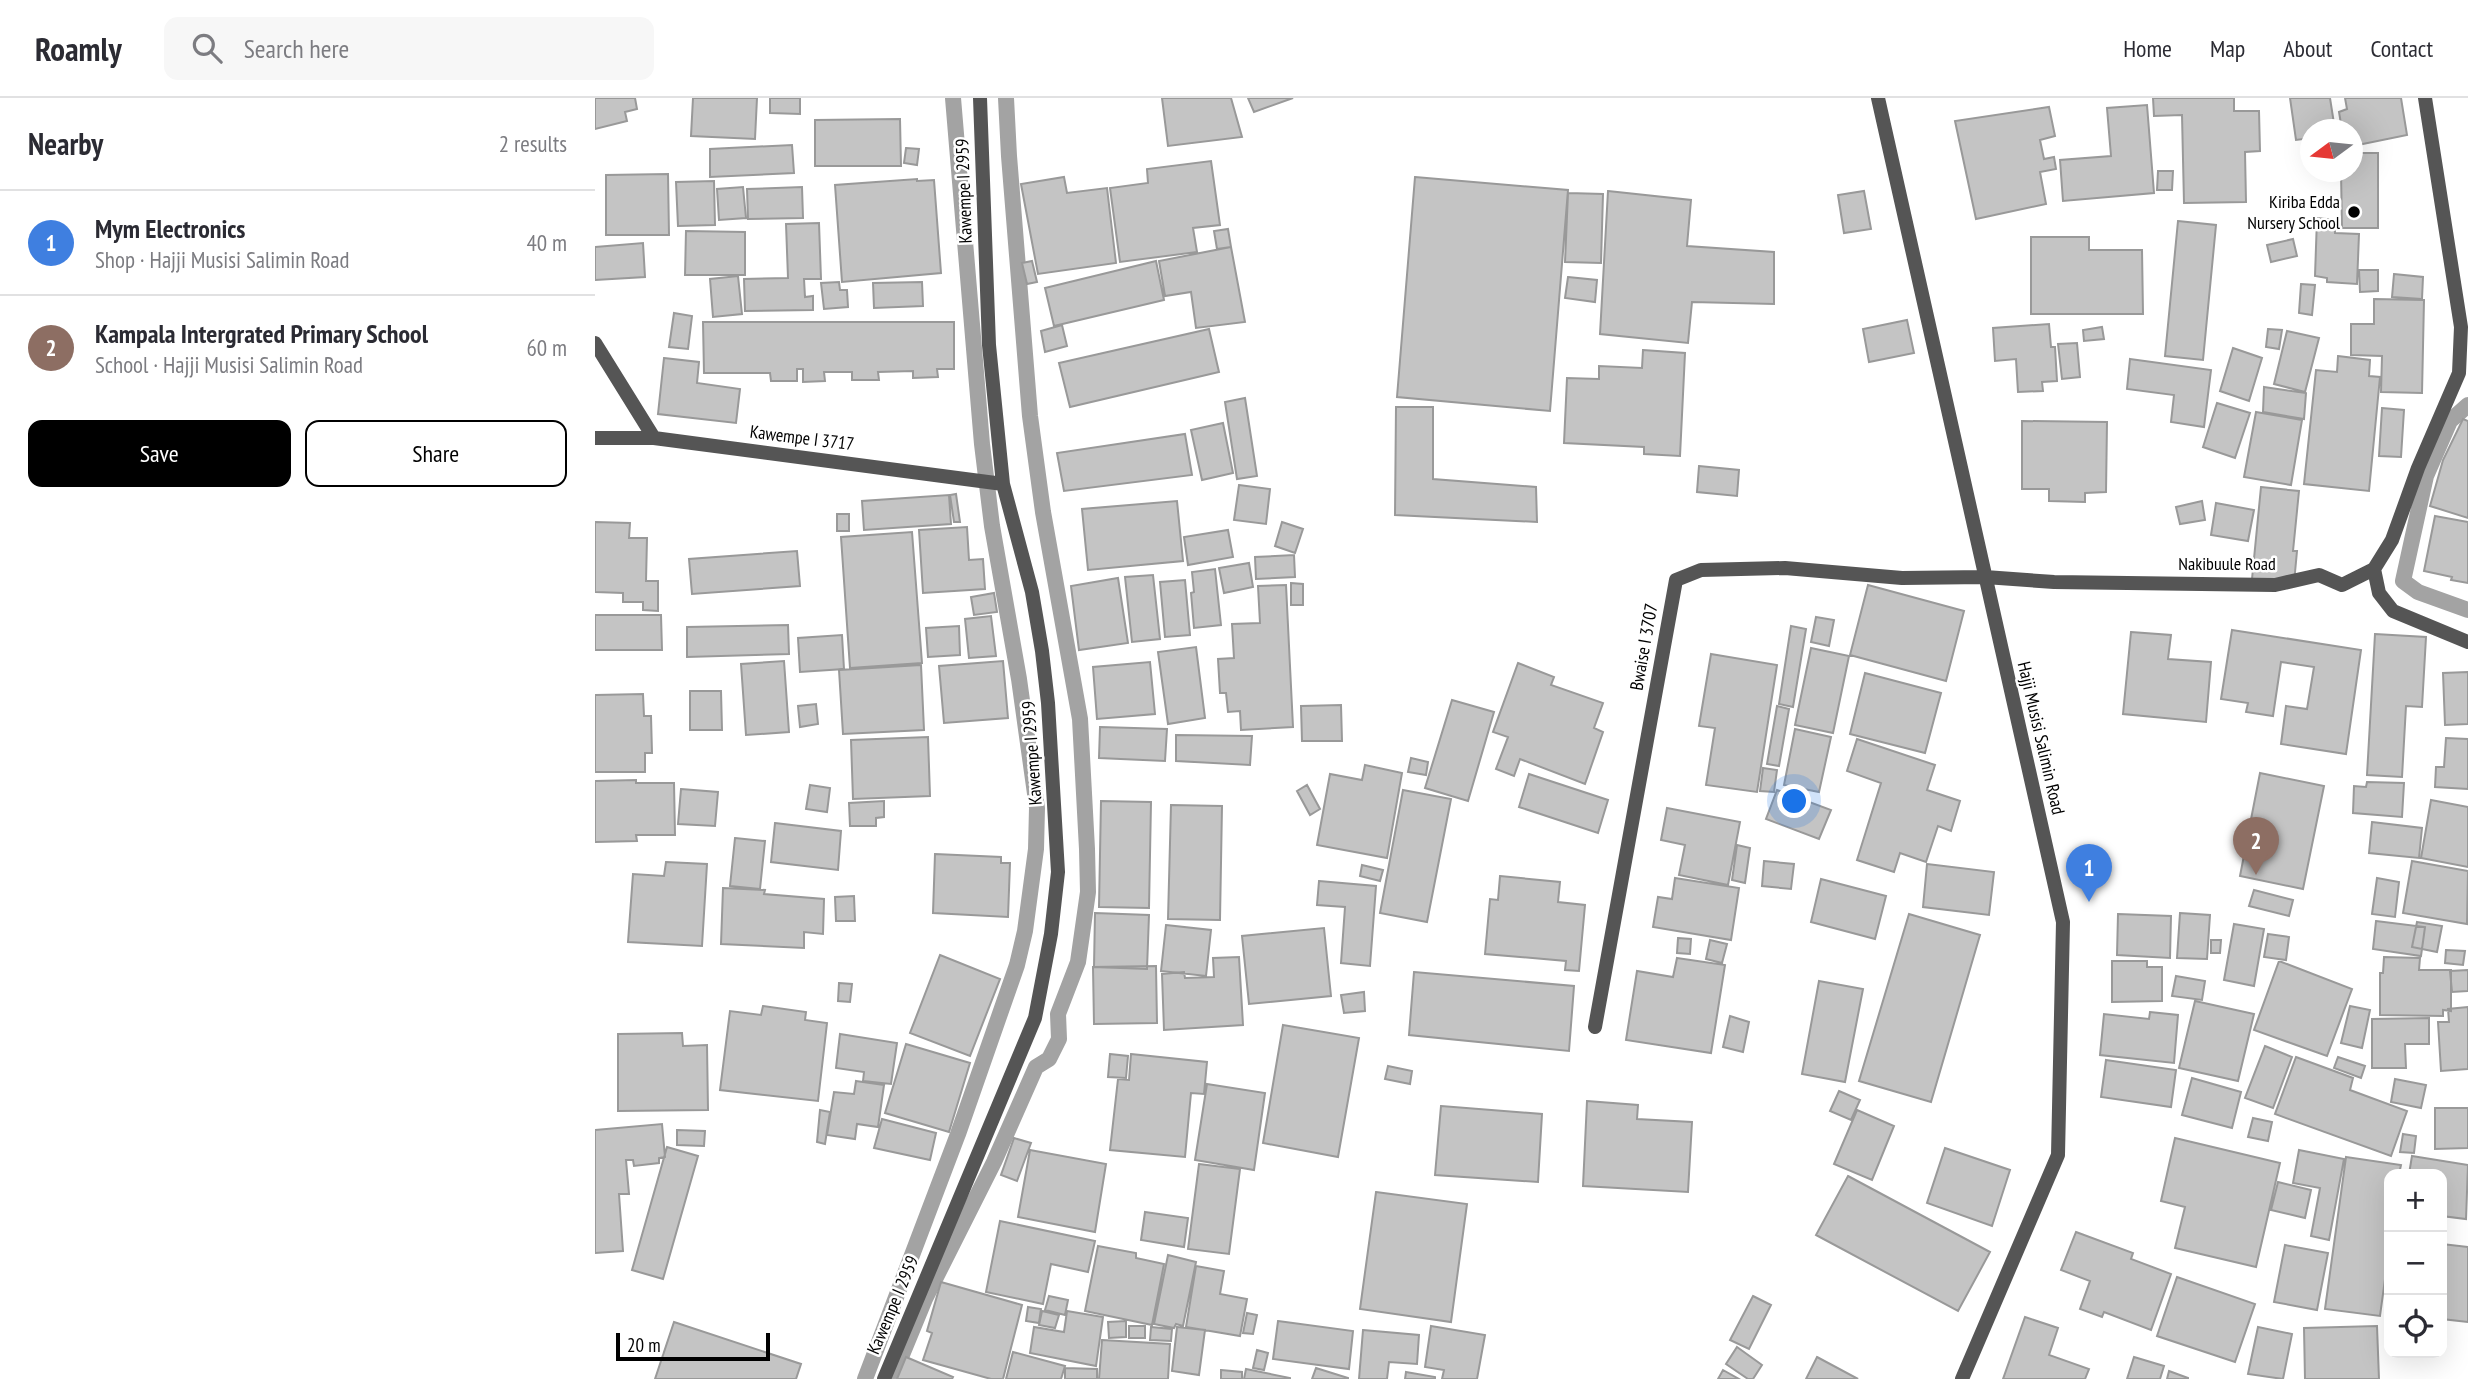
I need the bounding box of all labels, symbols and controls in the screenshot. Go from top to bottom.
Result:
search box [164,17,654,80]
text: Roamly [35,27,122,70]
icon: search [188,29,226,67]
text: Search here [244,32,349,65]
text: Home [2123,33,2172,64]
text: Map [2210,33,2245,64]
text: About [2283,33,2332,64]
text: Contact [2370,33,2433,64]
north arrow [2300,119,2363,182]
text: Nearby [28,124,103,163]
text: 2 results [499,129,567,158]
street label: Kawempe I 2959 [950,138,977,244]
place label: Kiriba Edda Nursery School [2247,190,2341,234]
marker: Kiriba Edda Nursery School [2346,204,2362,220]
text: Mym Electronics [95,212,245,245]
text: 1 [46,228,57,257]
text: 40 m [526,228,567,257]
text: Shop · Hajji Musisi Salimin Road [95,245,349,274]
text: Kampala Intergrated Primary School [95,317,428,350]
text: 2 [46,333,57,362]
text: 60 m [526,333,567,362]
text: School · Hajji Musisi Salimin Road [95,350,363,379]
button: Save [28,420,291,487]
button: Share [305,420,567,487]
street label: Kawempe I 3717 [749,420,855,455]
street label: Nakibuule Road [2178,552,2276,575]
street label: Bwaise I 3707 [1625,602,1662,692]
street label: Hajji Musisi Salimin Road [2013,659,2070,817]
street label: Kawempe I 2959 [1016,700,1047,806]
your location [1777,784,1811,818]
pin: 2 [2233,817,2279,875]
pin: 1 [2066,844,2112,902]
map controls [2384,1169,2447,1358]
button: + [2384,1169,2447,1232]
button: − [2384,1232,2447,1295]
street label: Kawempe I 2959 [861,1252,924,1358]
button: locate [2384,1295,2447,1358]
scale bar [616,1330,770,1362]
text: 20 m [627,1333,661,1357]

